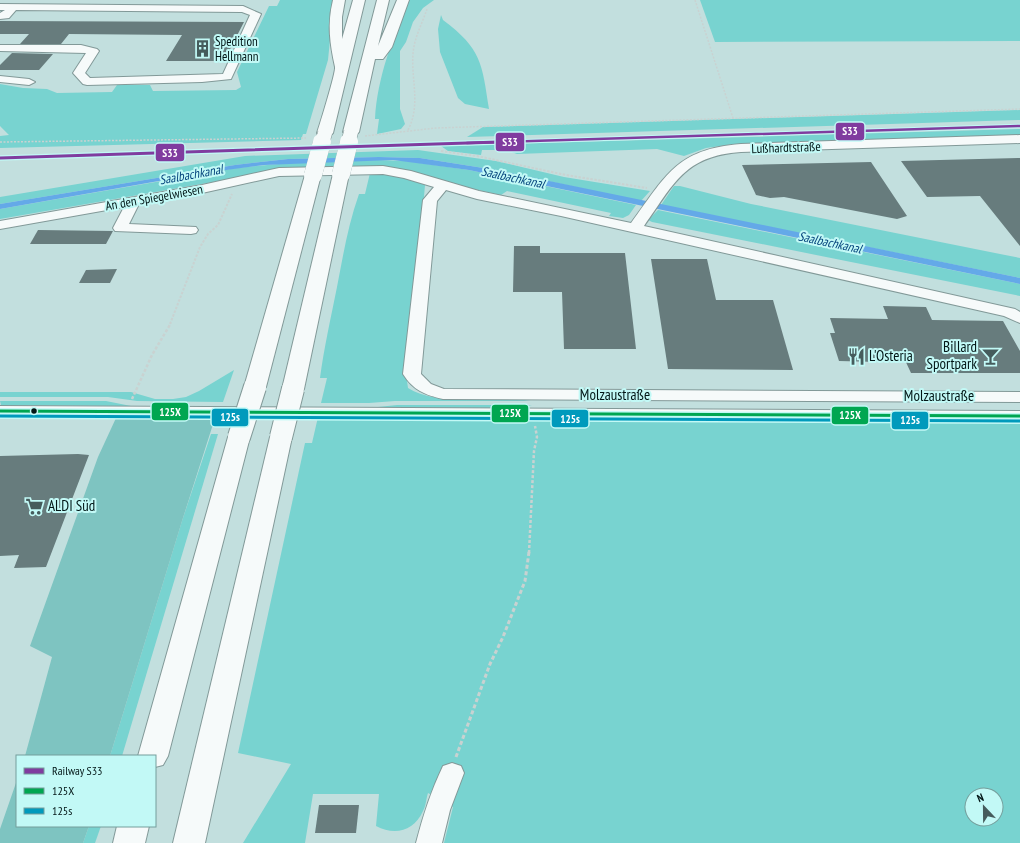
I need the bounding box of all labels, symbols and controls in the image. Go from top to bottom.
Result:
place label: Spedition Hellmann [215,33,259,65]
building icon: Spedition Hellmann [192,38,212,58]
line badge: S33 [835,122,865,141]
text: S33 [842,124,858,138]
line badge: S33 [495,132,525,152]
text: S33 [502,135,518,149]
street label: Lußhardtstraße [751,138,821,157]
line badge: S33 [155,143,185,162]
text: S33 [162,146,178,160]
water label: Saalbachkanal [158,160,226,188]
water label: Saalbachkanal [480,162,548,193]
street label: An den Spiegelwiesen [104,181,204,214]
water label: Saalbachkanal [797,227,865,258]
place label: Billard Sportpark [927,337,977,373]
restaurant icon: L'Osteria [846,346,866,366]
place label: L'Osteria [869,346,913,365]
bar icon: Billard Sportpark [980,346,1000,366]
street label: Molzaustraße [580,385,650,404]
street label: Molzaustraße [904,386,974,405]
line badge: 125X [151,402,189,421]
line badge: 125X [491,404,529,423]
text: 125X [159,405,181,419]
unlabelled marker [29,406,39,416]
text: 125X [499,406,521,420]
line badge: 125X [831,406,869,425]
line badge: 125s [211,408,249,427]
text: 125X [839,408,861,422]
line badge: 125s [551,409,589,428]
text: 125s [220,410,240,424]
line badge: 125s [891,411,929,430]
text: 125s [560,412,580,426]
text: 125s [900,413,920,427]
supermarket icon: ALDI Süd [25,496,45,516]
place label: ALDI Süd [48,496,95,515]
legend [16,755,156,827]
text: Railway S33 [52,763,102,778]
text: 125X [52,783,74,798]
north arrow [964,787,1004,827]
text: N [975,790,986,805]
text: 125s [52,803,72,818]

